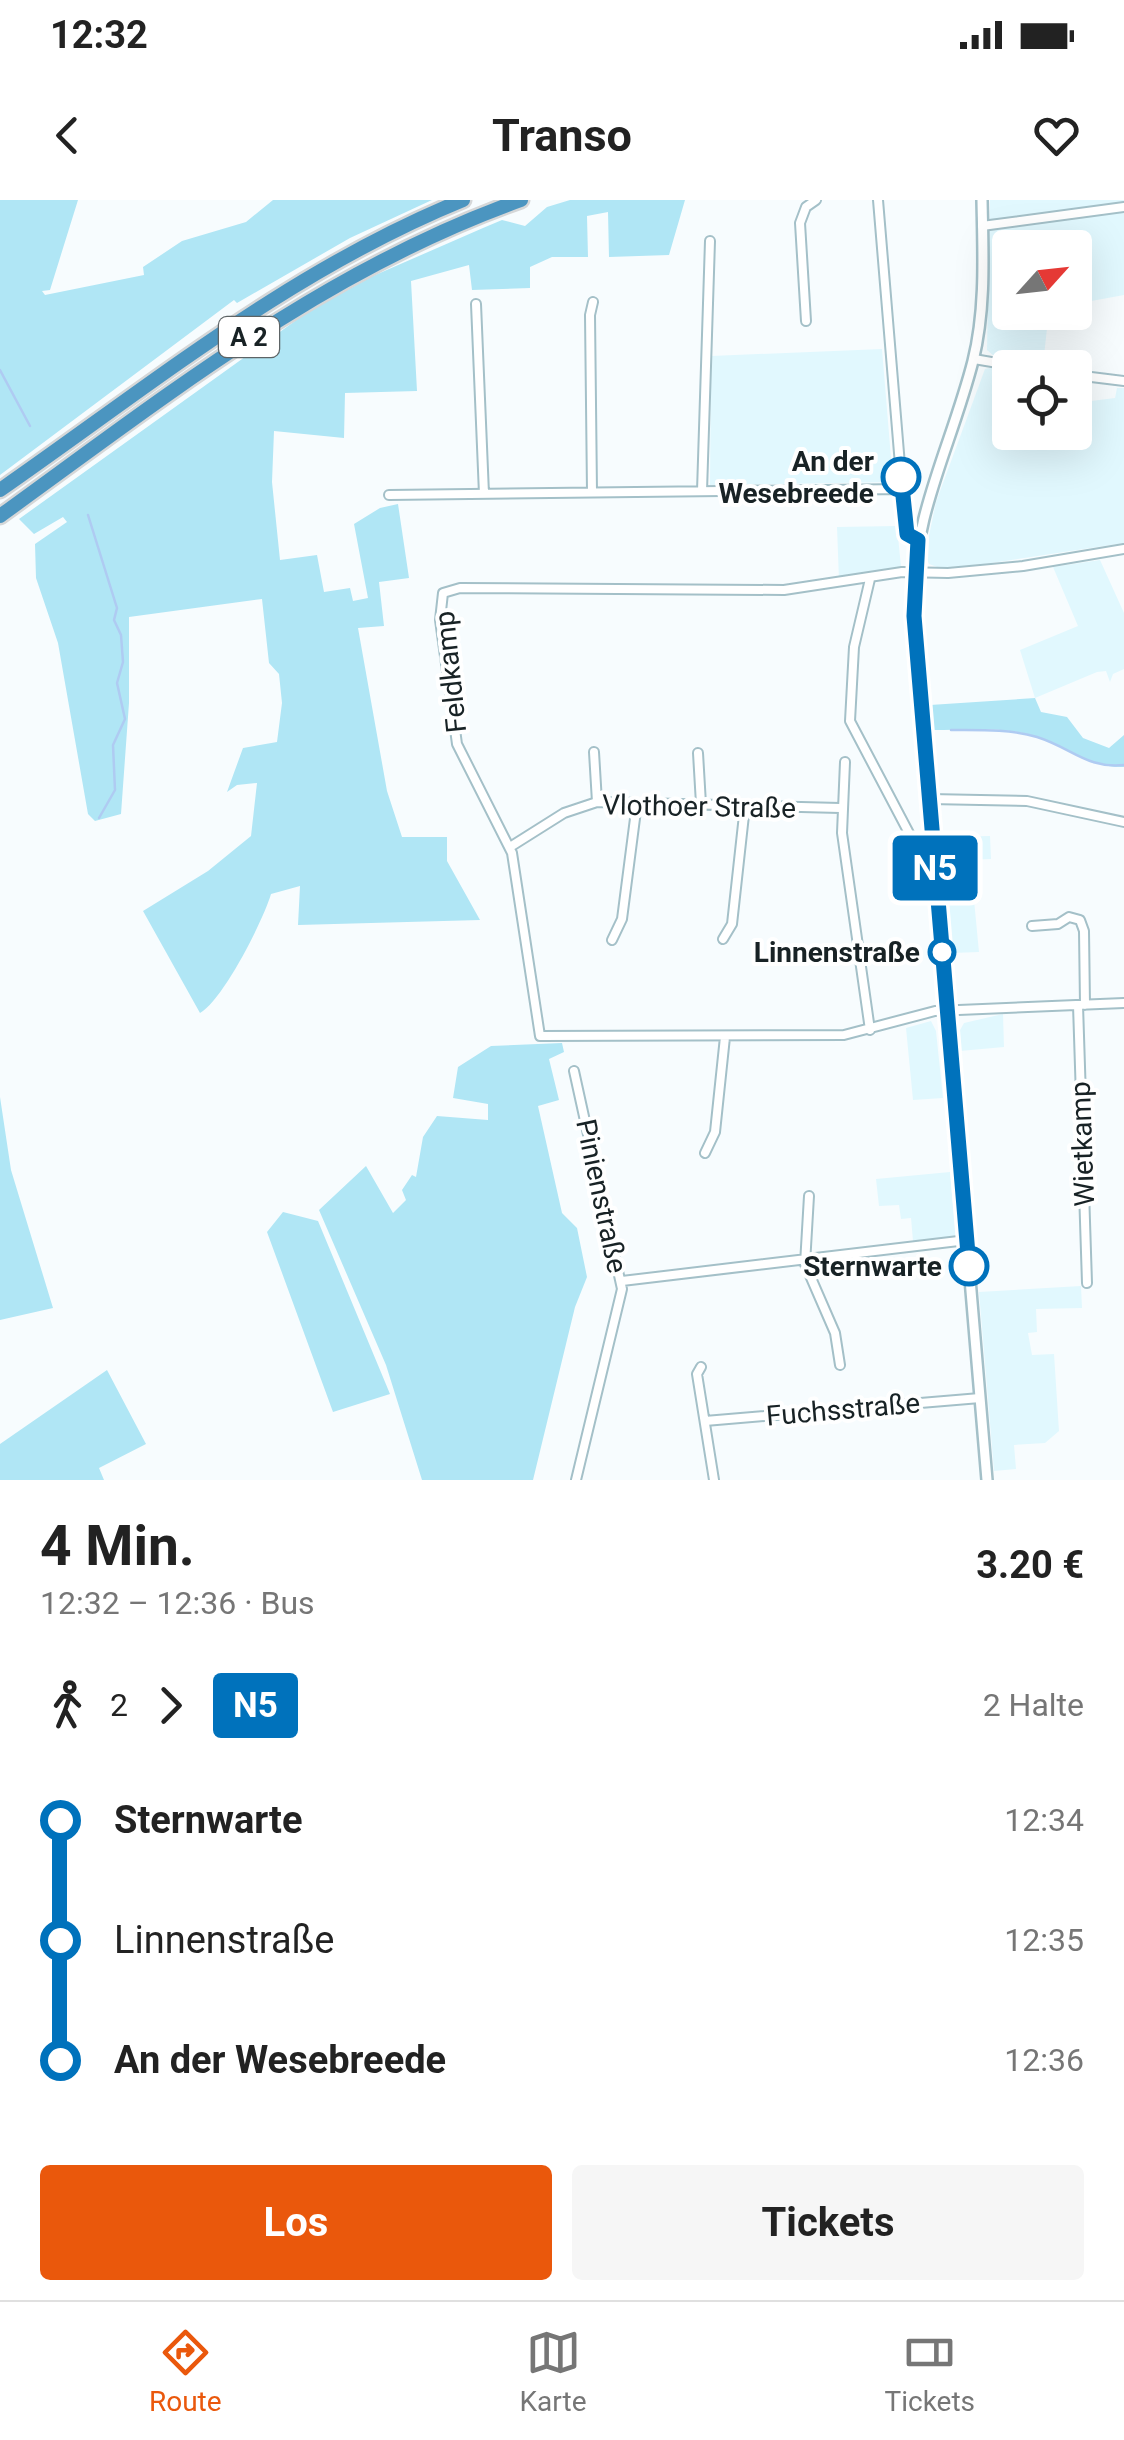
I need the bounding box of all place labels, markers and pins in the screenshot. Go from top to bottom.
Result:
place label: An der Wesebreede [718,445,874,510]
marker: An der Wesebreede [882,458,920,496]
place label: Linnenstraße [754,936,920,969]
marker: Linnenstraße [929,939,955,965]
marker: Sternwarte [950,1247,988,1285]
place label: Sternwarte [803,1250,942,1283]

